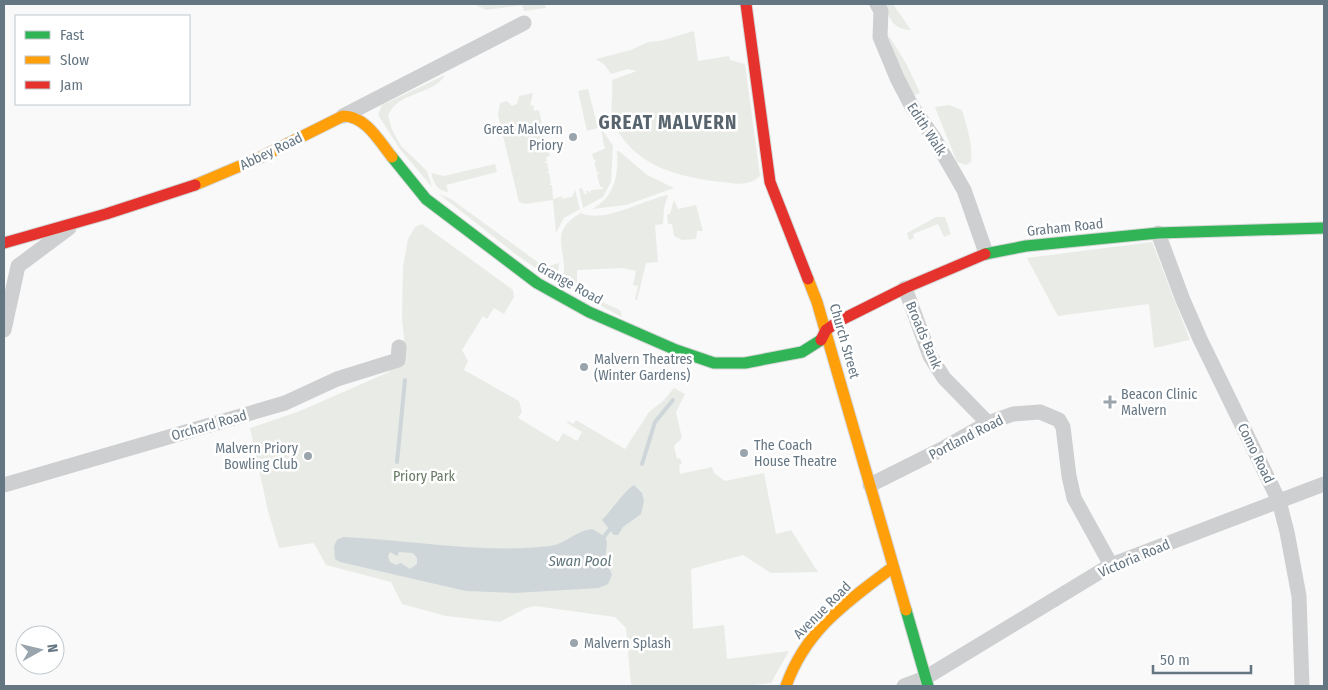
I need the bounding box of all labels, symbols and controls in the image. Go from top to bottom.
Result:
legend [15,15,190,105]
text: Fast [60,26,84,44]
text: Slow [60,51,89,69]
text: Jam [60,76,83,94]
street label: Edith Walk [903,100,950,159]
district label: GREAT MALVERN [599,111,737,134]
place label: Great Malvern Priory [483,121,564,154]
street label: Abbey Road [237,129,305,174]
marker: Great Malvern Priory [567,131,579,143]
street label: Graham Road [1026,215,1104,240]
street label: Grange Road [534,258,605,308]
street label: Broads Bank [902,299,946,372]
street label: Church Street [826,302,863,381]
place label: Malvern Theatres (Winter Gardens) [594,351,692,384]
marker: Malvern Theatres (Winter Gardens) [578,361,590,373]
place label: Beacon Clinic Malvern [1121,386,1197,419]
marker: Beacon Clinic Malvern [1103,395,1117,409]
street label: Orchard Road [169,407,249,444]
street label: Portland Road [926,411,1006,463]
street label: Como Road [1234,420,1277,486]
place label: The Coach House Theatre [754,437,837,470]
place label: Malvern Priory Bowling Club [215,440,299,473]
marker: The Coach House Theatre [738,447,750,459]
marker: Malvern Priory Bowling Club [302,450,314,462]
park label: Priory Park [393,468,456,485]
street label: Victoria Road [1096,536,1172,581]
water label: Swan Pool [547,552,612,570]
street label: Avenue Road [790,578,855,643]
north arrow [15,625,65,675]
place label: Malvern Splash [584,635,671,652]
marker: Malvern Splash [568,637,580,649]
scale bar [1153,642,1250,674]
text: N [43,643,61,654]
text: 50 m [1160,651,1190,669]

